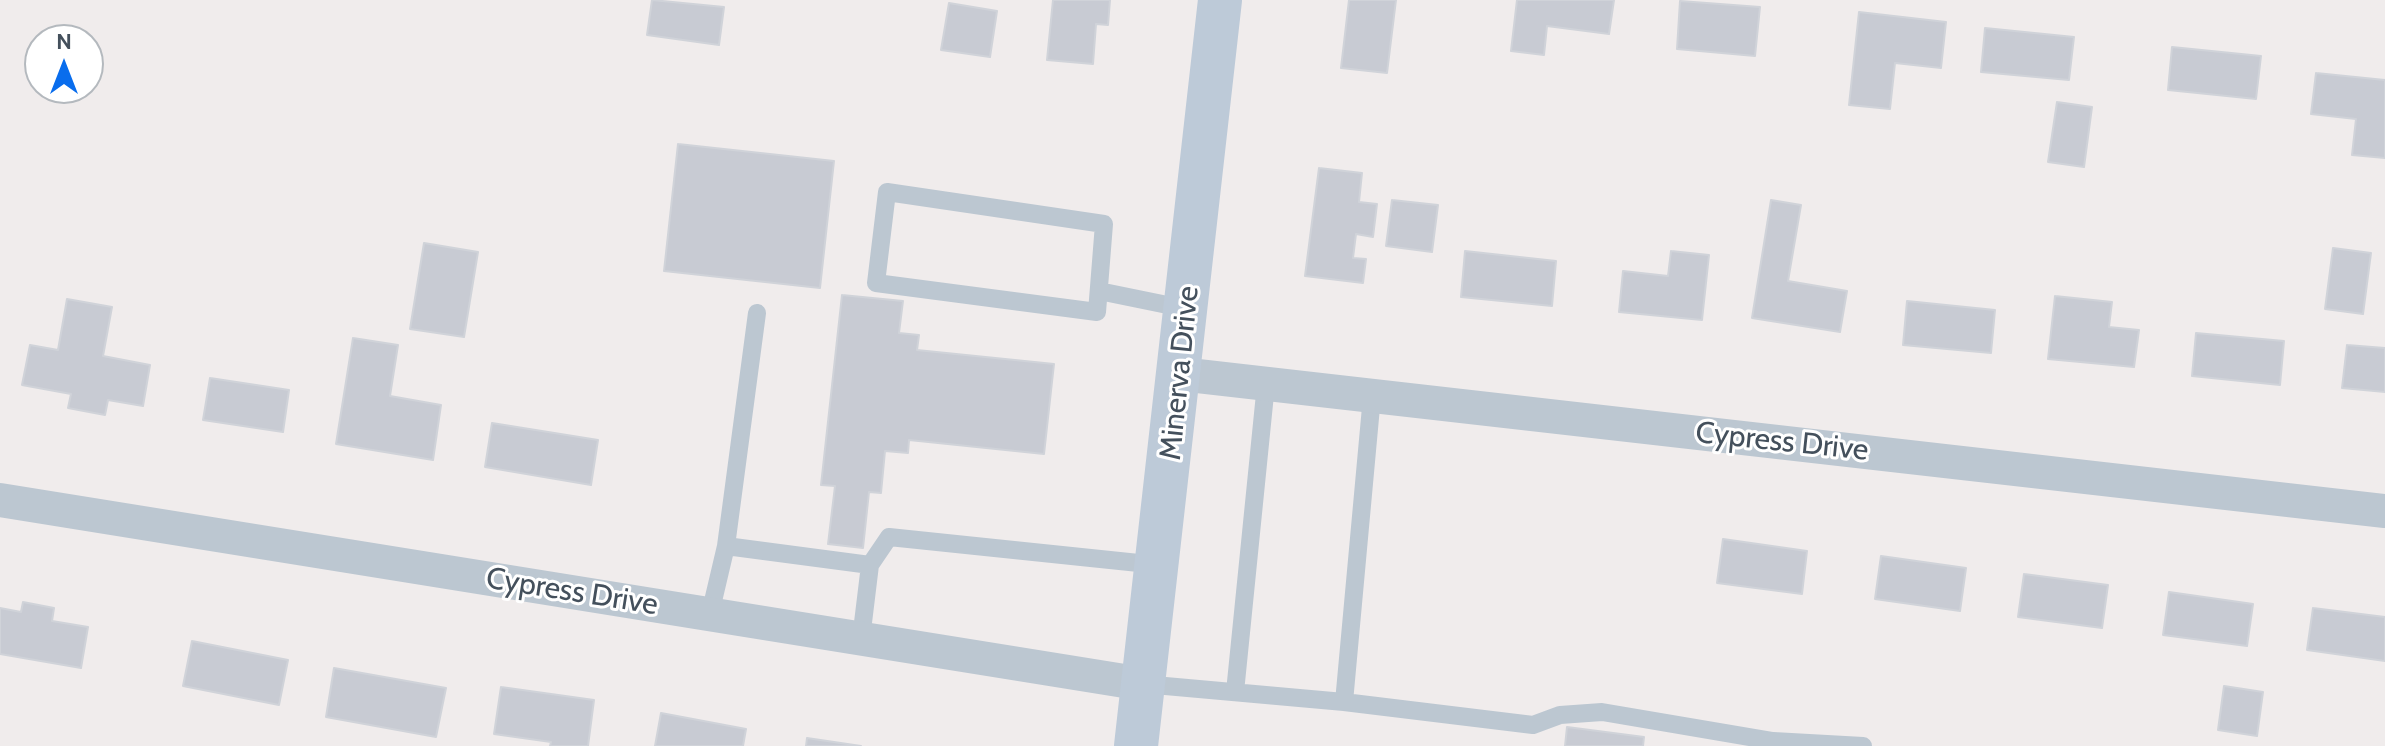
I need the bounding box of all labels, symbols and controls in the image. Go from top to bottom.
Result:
north arrow [24,24,104,104]
text: N [56,28,72,55]
street label: Minerva Drive [1153,284,1207,462]
street label: Cypress Drive [1694,415,1870,469]
street label: Cypress Drive [484,561,660,623]

